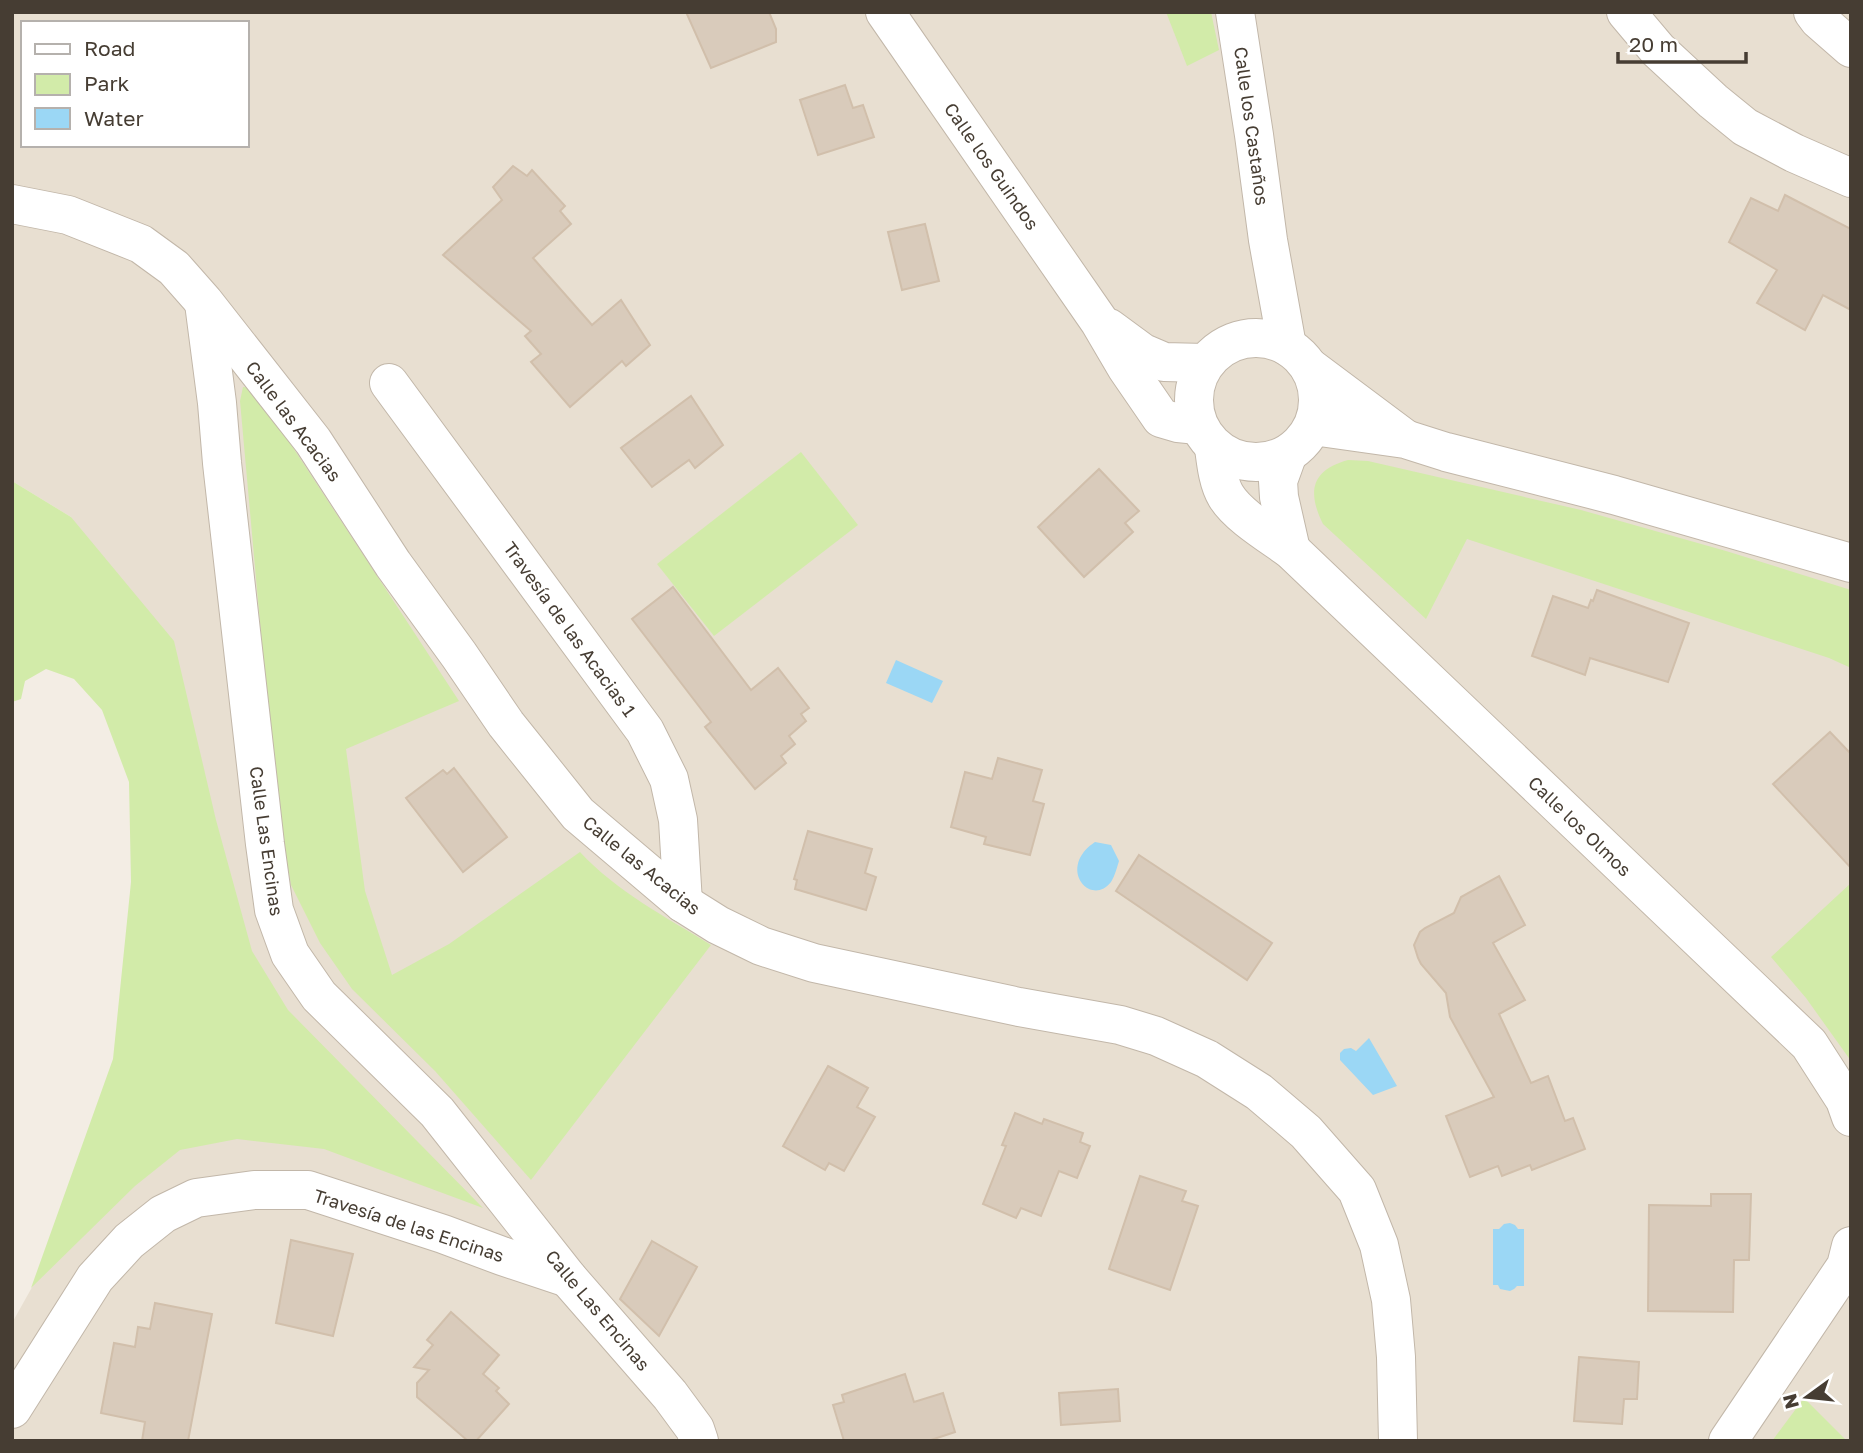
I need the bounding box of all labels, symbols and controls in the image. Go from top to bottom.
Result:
legend [21,21,248,147]
scale bar [1618,21,1746,65]
text: 20 m [1629,31,1678,57]
text: Road [84,35,135,61]
street label: Calle los Castaños [1230,45,1274,207]
text: Park [84,70,130,96]
street label: Calle los Guindos [940,98,1044,234]
text: Water [84,105,144,131]
street label: Calle las Acacias [242,357,346,485]
street label: Travesía de las Acacias 1 [499,537,641,721]
street label: Calle Las Encinas [246,765,288,917]
street label: Calle los Olmos [1524,771,1636,881]
street label: Calle las Acacias [579,811,705,919]
street label: Travesía de las Encinas [311,1184,507,1266]
street label: Calle Las Encinas [541,1245,655,1375]
north arrow [1772,1362,1842,1432]
text: N [1777,1392,1803,1411]

